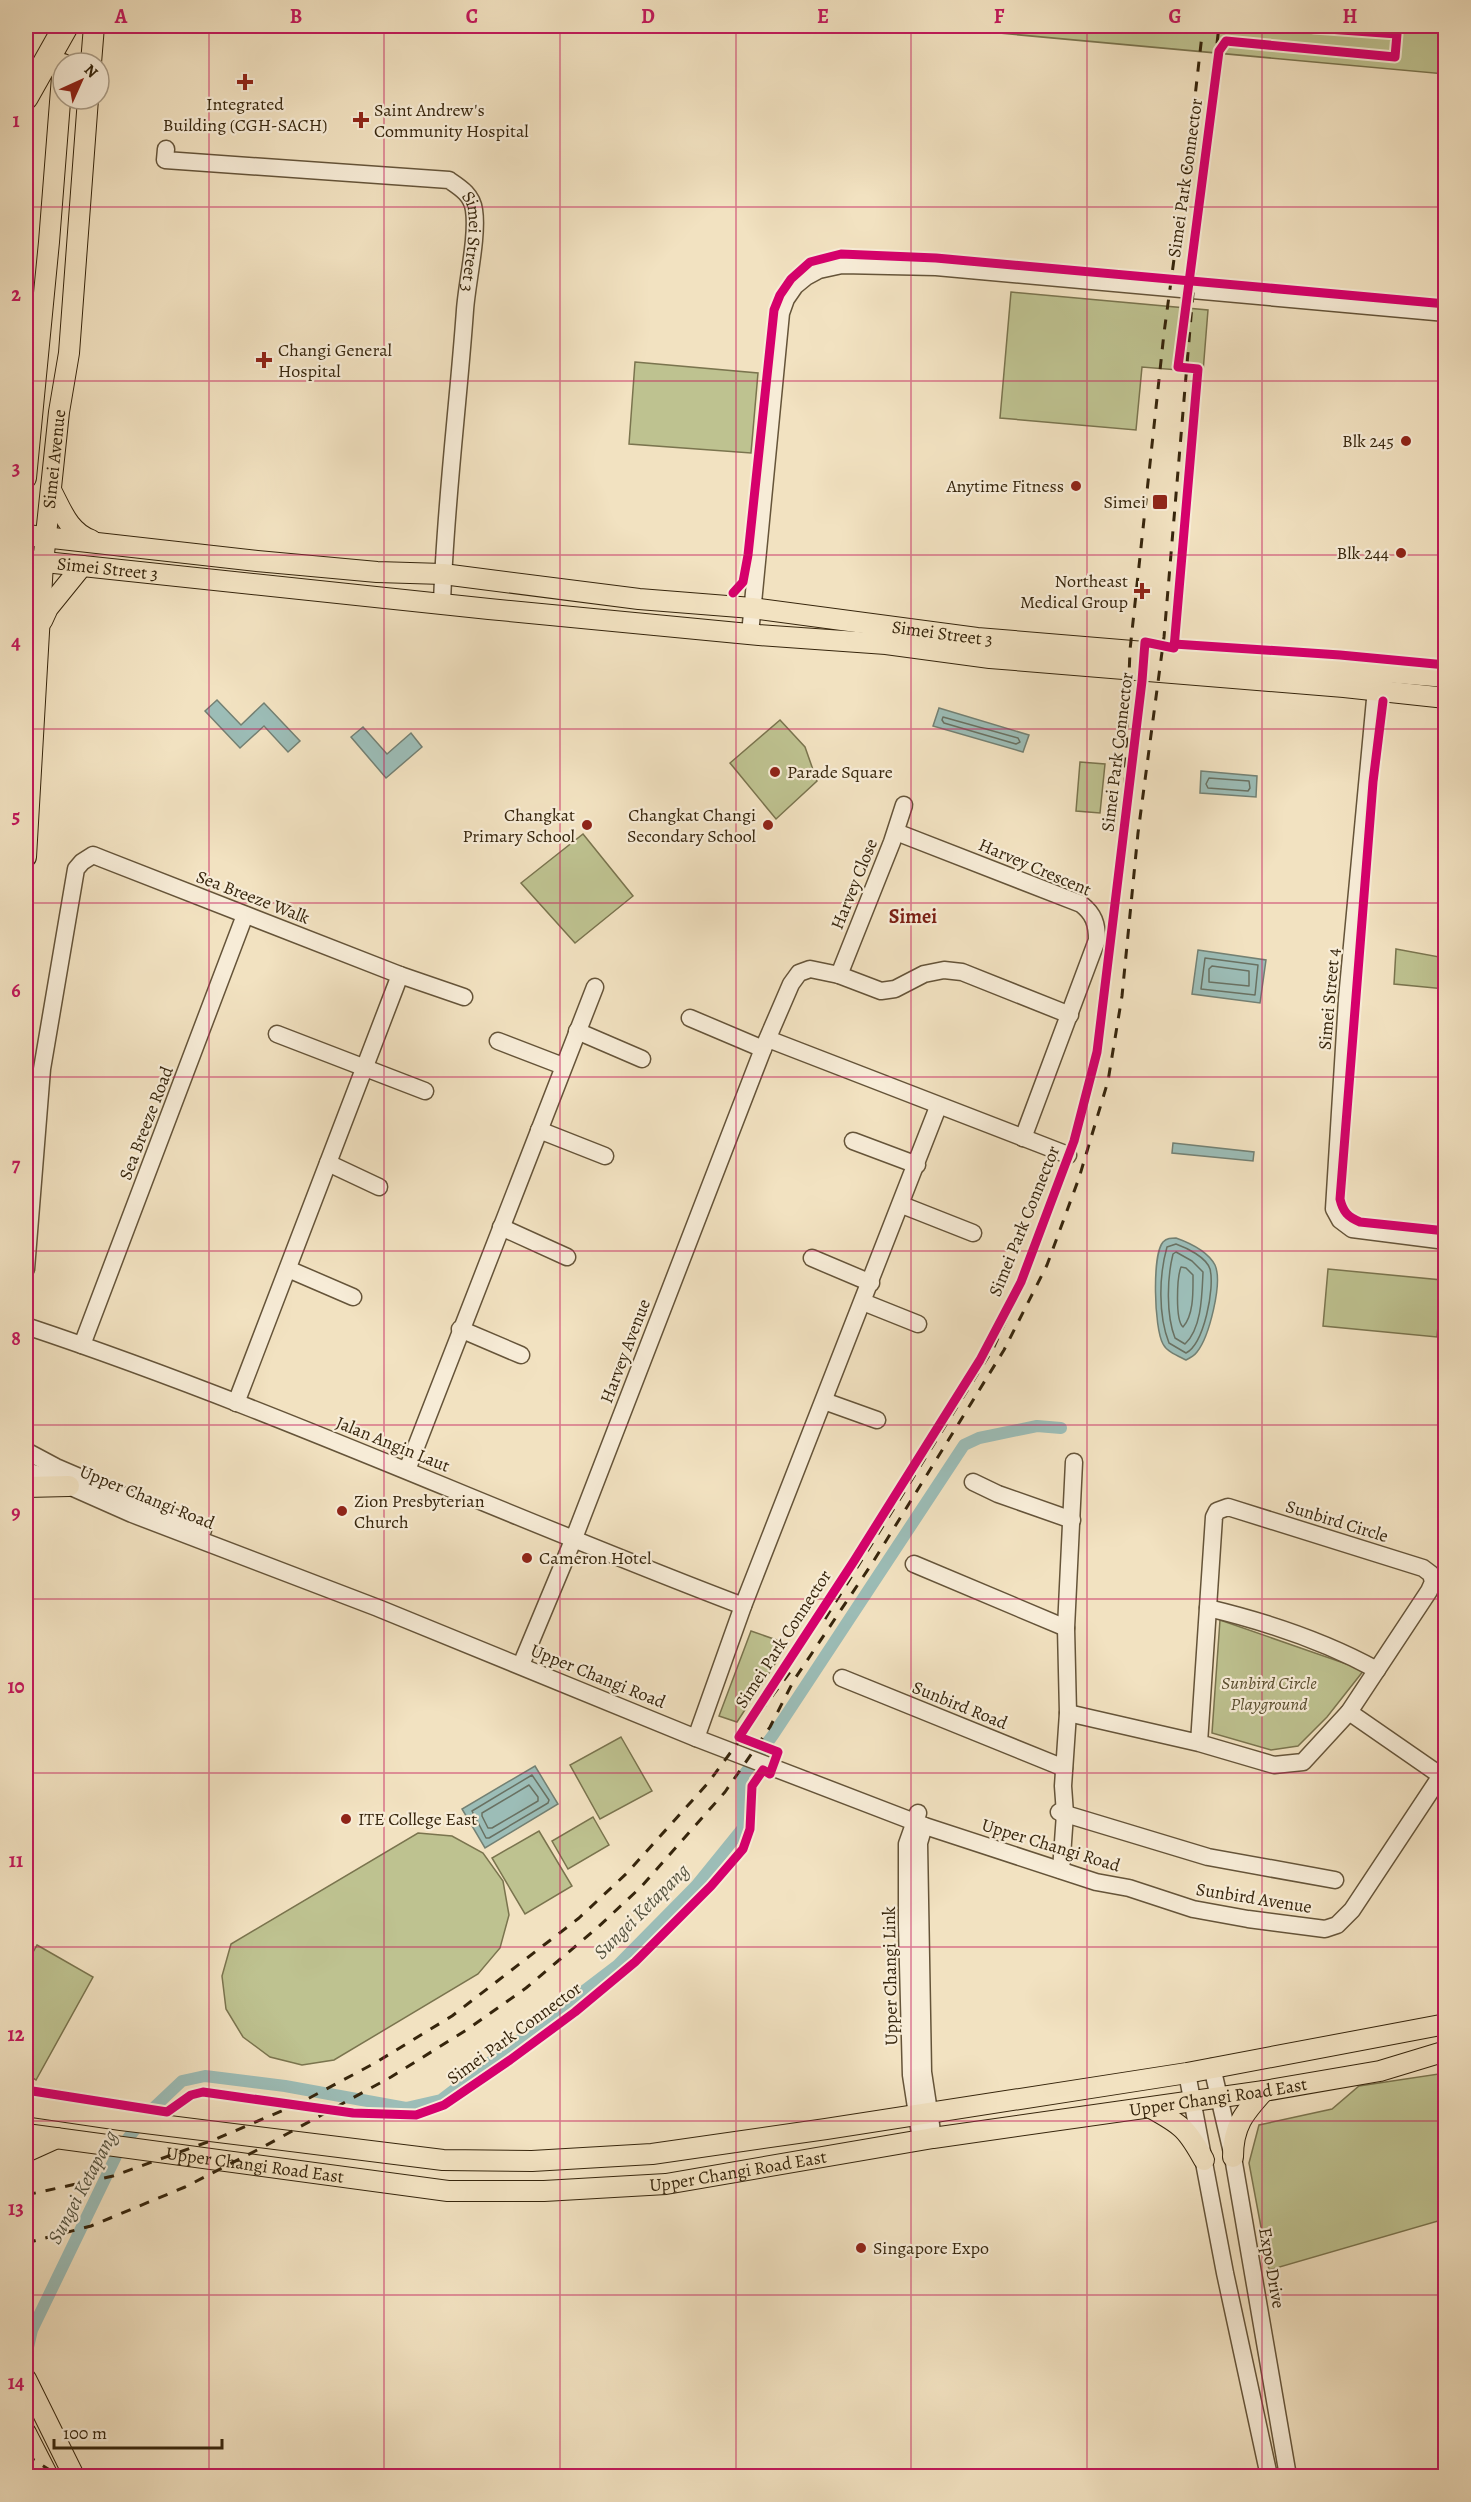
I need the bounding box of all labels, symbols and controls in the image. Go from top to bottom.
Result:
text: A [114,3,128,30]
text: B [290,3,302,30]
text: C [466,3,478,30]
text: D [641,3,655,30]
text: E [817,3,829,30]
text: F [994,3,1005,30]
text: G [1168,3,1182,30]
text: H [1343,3,1358,30]
north arrow [51,51,111,111]
text: N [79,59,103,83]
marker: Integrated Building (CGH-SACH) [236,73,254,91]
place label: Integrated Building (CGH-SACH) [163,92,327,137]
street label: Simei Park Connector [1162,97,1208,259]
place label: Saint Andrew's Community Hospital [374,98,529,143]
text: 1 [12,107,20,134]
marker: Saint Andrew's Community Hospital [352,111,370,129]
street label: Simei Street 3 [455,186,487,294]
text: 2 [11,281,21,308]
place label: Changi General Hospital [278,338,393,383]
marker: Changi General Hospital [255,351,273,369]
street label: Simei Avenue [37,408,71,510]
place label: Blk 245 [1342,429,1394,453]
marker: Blk 245 [1399,434,1413,448]
text: 3 [12,455,20,482]
place label: Anytime Fitness [945,474,1064,498]
marker: Anytime Fitness [1069,479,1083,493]
place label: Simei [1103,490,1146,514]
marker: Simei [1151,493,1169,511]
place label: Blk 244 [1336,541,1389,565]
marker: Blk 244 [1394,546,1408,560]
street label: Simei Street 3 [56,551,159,586]
place label: Northeast Medical Group [1020,569,1128,614]
marker: Northeast Medical Group [1133,582,1151,600]
street label: Simei Street 3 [890,615,994,651]
text: 4 [11,629,21,656]
street label: Simei Park Connector [1095,671,1139,833]
place label: Parade Square [787,760,893,784]
marker: Parade Square [768,765,782,779]
text: 5 [12,803,20,830]
place label: Changkat Primary School [462,803,576,848]
place label: Changkat Changi Secondary School [627,803,757,848]
marker: Changkat Primary School [580,818,594,832]
marker: Changkat Changi Secondary School [761,818,775,832]
street label: Harvey Crescent [975,832,1095,902]
street label: Harvey Close [825,835,883,933]
street label: Sea Breeze Walk [193,864,313,930]
district label: Simei [889,903,937,930]
street label: Simei Street 4 [1313,947,1345,1051]
text: 6 [11,977,21,1004]
street label: Sea Breeze Road [113,1062,179,1183]
street label: Simei Park Connector [983,1142,1065,1300]
text: 7 [12,1151,21,1178]
street label: Harvey Avenue [594,1295,656,1407]
text: 8 [11,1325,21,1352]
street label: Jalan Angin Laut [333,1410,453,1478]
street label: Upper Changi Road [76,1459,218,1535]
place label: Zion Presbyterian Church [354,1489,485,1534]
street label: Sunbird Circle [1283,1494,1391,1548]
text: 9 [11,1499,21,1526]
marker: Zion Presbyterian Church [335,1504,349,1518]
place label: Cameron Hotel [539,1546,652,1570]
marker: Cameron Hotel [520,1551,534,1565]
street label: Simei Park Connector [729,1565,837,1713]
street label: Upper Changi Road [527,1638,669,1714]
park label: Sunbird Circle Playground [1221,1671,1317,1716]
text: 10 [7,1673,25,1700]
street label: Sunbird Road [909,1675,1012,1735]
place label: ITE College East [358,1807,477,1831]
marker: ITE College East [339,1812,353,1826]
street label: Upper Changi Road [979,1813,1124,1878]
text: 11 [9,1847,23,1874]
water label: Sungei Ketapang [588,1857,695,1965]
street label: Sunbird Avenue [1194,1877,1314,1919]
street label: Upper Changi Link [877,1906,903,2046]
street label: Simei Park Connector [442,1976,586,2090]
text: 12 [8,2021,25,2048]
street label: Upper Changi Road East [1128,2072,1309,2122]
water label: Sungei Ketapang [41,2126,124,2249]
street label: Upper Changi Road East [164,2141,345,2189]
street label: Upper Changi Road East [649,2145,828,2197]
text: 13 [8,2195,24,2222]
street label: Expo Drive [1253,2226,1291,2310]
place label: Singapore Expo [873,2236,989,2260]
marker: Singapore Expo [854,2241,868,2255]
text: 14 [8,2369,25,2396]
scale bar [54,2412,222,2450]
text: 100 m [63,2421,107,2445]

